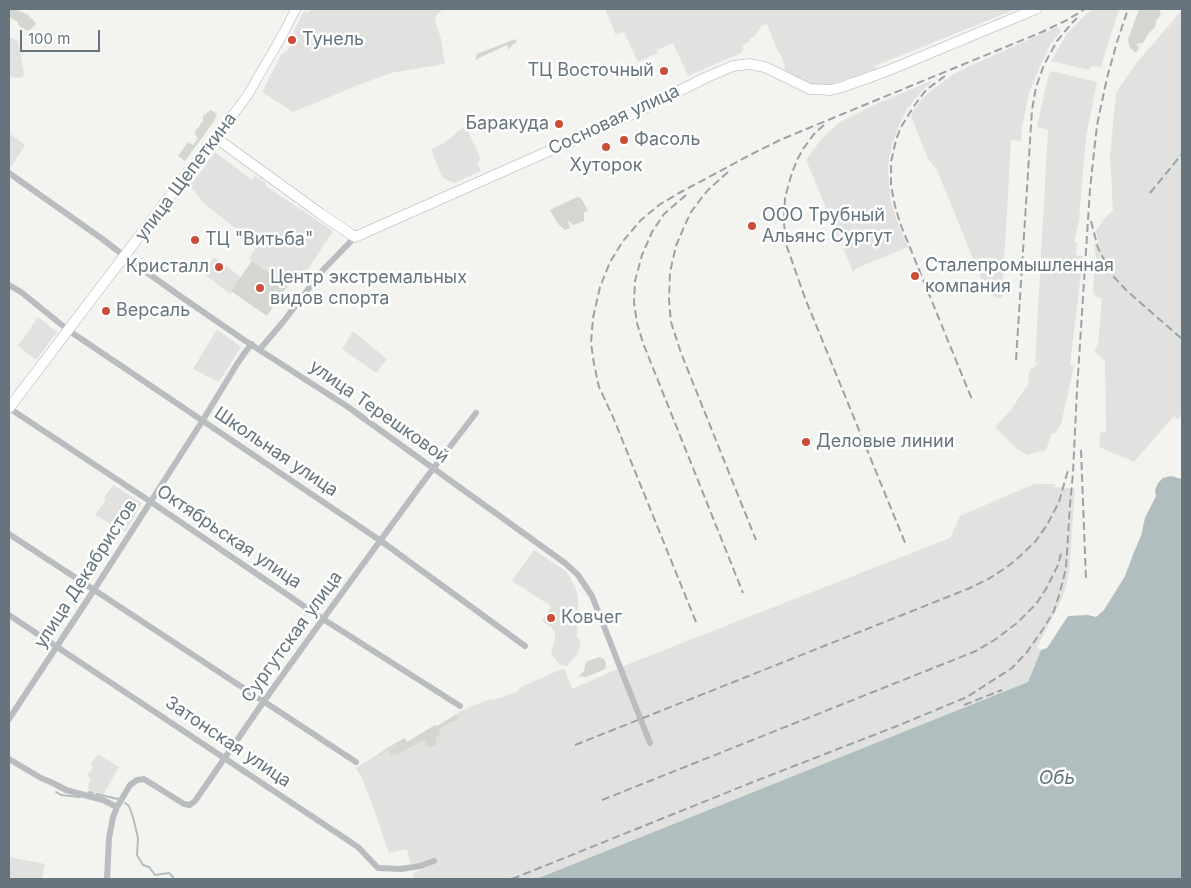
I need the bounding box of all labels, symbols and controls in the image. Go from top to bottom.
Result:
scale bar [22,20,102,52]
text: 100 m [28,29,70,48]
place label: Тунель [302,29,364,51]
marker: Тунель [286,34,298,46]
place label: ТЦ Восточный [527,60,654,82]
marker: ТЦ Восточный [658,65,670,77]
street label: Сосновая улица [545,80,683,160]
street label: улица Щепеткина [131,109,241,245]
place label: Баракуда [465,113,549,135]
marker: Баракуда [553,118,565,130]
place label: Фасоль [634,129,700,151]
marker: Фасоль [618,134,630,146]
marker: Хуторок [600,141,612,153]
place label: Хуторок [569,155,643,177]
place label: ООО Трубный Альянс Сургут [762,205,892,248]
marker: ООО Трубный Альянс Сургут [746,220,758,232]
place label: ТЦ "Витьба" [205,229,313,251]
marker: ТЦ "Витьба" [189,234,201,246]
place label: Сталепромышленная компания [925,255,1114,298]
place label: Кристалл [126,256,209,278]
marker: Кристалл [213,261,225,273]
place label: Центр экстремальных видов спорта [270,267,467,310]
marker: Сталепромышленная компания [909,270,921,282]
marker: Центр экстремальных видов спорта [254,282,266,294]
place label: Версаль [116,300,190,322]
marker: Версаль [100,305,112,317]
street label: улица Терешковой [305,356,453,468]
street label: Школьная улица [210,403,342,501]
place label: Деловые линии [816,431,954,453]
marker: Деловые линии [800,436,812,448]
street label: Октябрьская улица [153,481,305,593]
street label: улица Декабристов [30,496,142,652]
street label: Сургутская улица [237,567,347,707]
place label: Ковчег [561,607,622,629]
marker: Ковчег [545,612,557,624]
street label: Затонская улица [161,692,295,792]
water label: Обь [1039,767,1075,789]

